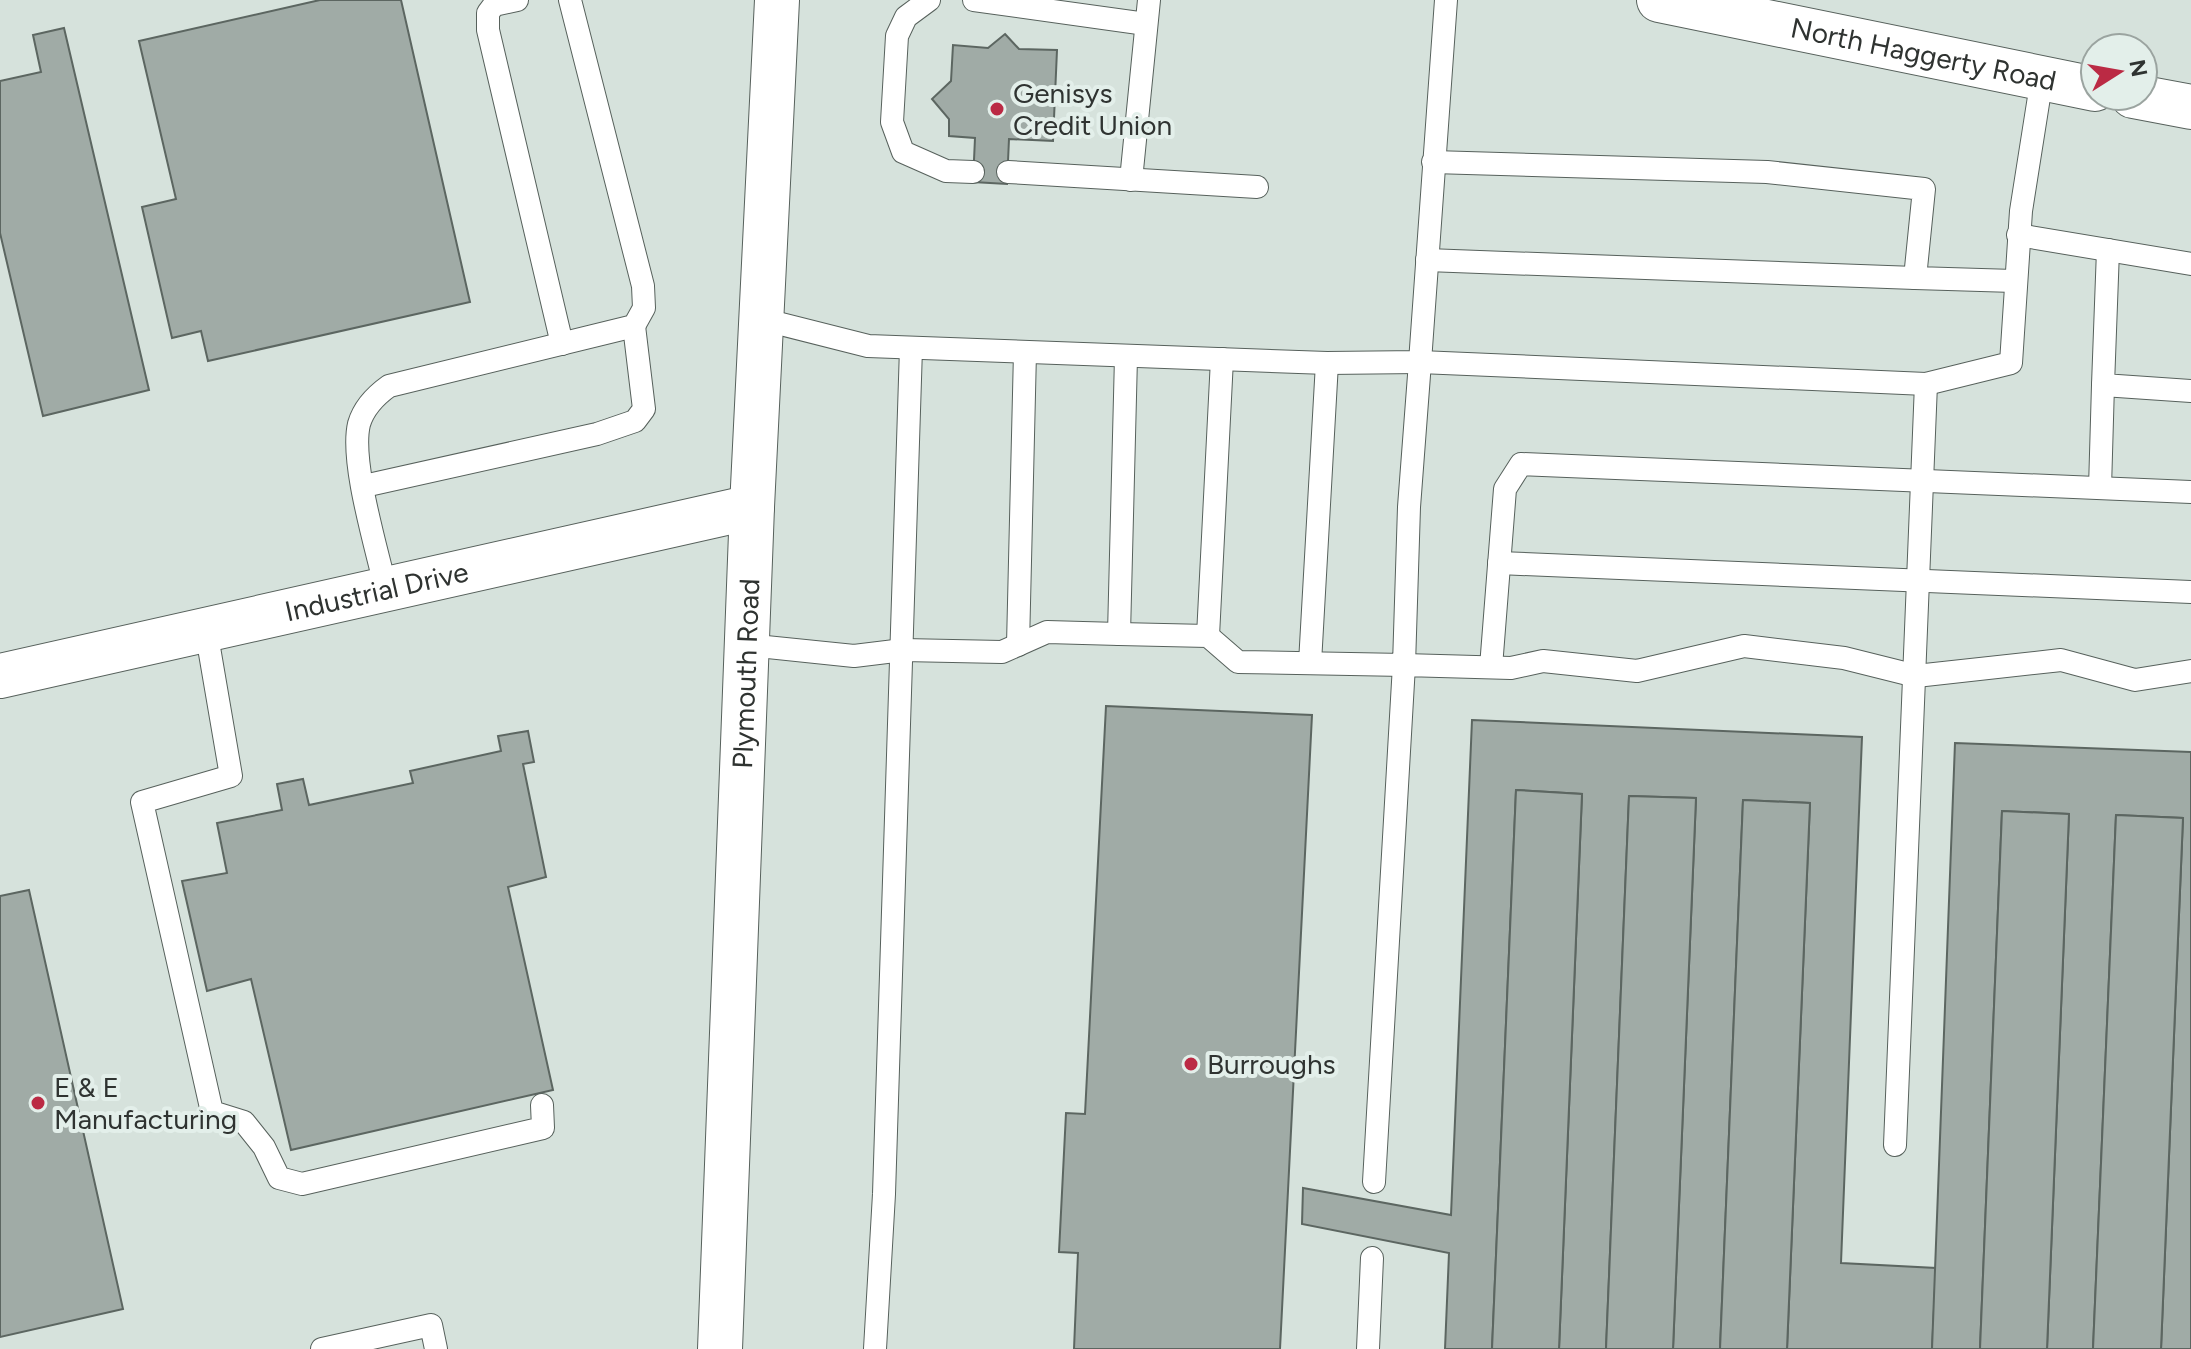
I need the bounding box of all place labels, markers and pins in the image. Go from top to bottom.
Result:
place label: Genisys Credit Union [1013,76,1172,142]
marker: Genisys Credit Union [988,100,1006,118]
place label: Burroughs [1207,1047,1336,1081]
marker: Burroughs [1182,1055,1200,1073]
place label: E & E Manufacturing [54,1070,237,1136]
marker: E & E Manufacturing [29,1094,47,1112]

